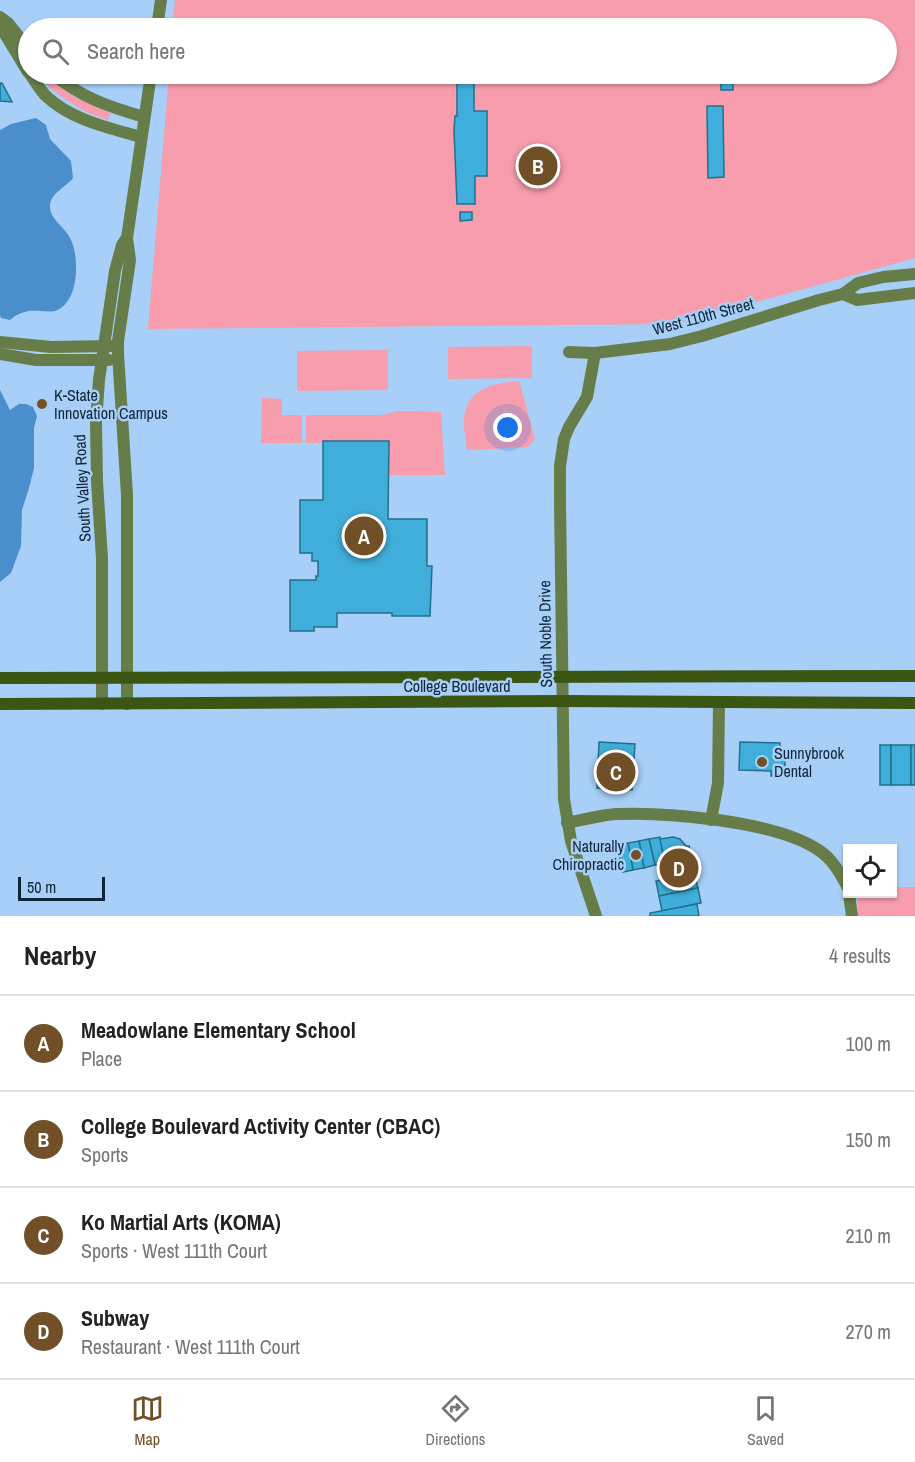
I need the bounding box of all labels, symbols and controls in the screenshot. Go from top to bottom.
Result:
search box [18,18,897,84]
icon: search [39,35,72,68]
text: Search here [87,36,185,66]
pin: B [518,144,558,188]
street label: West 110th Street [650,292,756,340]
place label: K-State Innovation Campus [54,384,168,424]
marker: K-State Innovation Campus [35,397,49,411]
your location [493,413,522,442]
street label: South Valley Road [68,434,96,542]
pin: A [344,514,384,558]
street label: South Noble Drive [533,580,557,688]
street label: College Boulevard [403,675,511,697]
place label: Sunnybrook Dental [774,742,844,782]
pin: C [596,750,636,794]
marker: Sunnybrook Dental [755,755,769,769]
place label: Naturally Chiropractic [553,835,624,875]
map controls [843,844,897,898]
button: locate [843,844,897,898]
pin: D [660,846,698,890]
marker: Naturally Chiropractic [629,848,643,862]
scale bar [18,874,105,902]
text: 50 m [27,876,56,898]
text: Nearby [24,938,96,973]
text: 4 results [829,942,891,969]
text: Meadowlane Elementary School [81,1015,356,1045]
text: A [38,1030,49,1057]
text: 100 m [845,1030,891,1057]
text: Place [81,1045,122,1072]
text: College Boulevard Activity Center (CBAC) [81,1111,440,1141]
text: B [38,1126,49,1153]
text: 150 m [845,1126,891,1153]
text: Sports [81,1141,128,1168]
text: Ko Martial Arts (KOMA) [81,1207,281,1237]
text: C [38,1222,49,1249]
text: 210 m [845,1222,891,1249]
text: Sports · West 111th Court [81,1237,267,1264]
text: Subway [81,1303,149,1333]
text: D [38,1318,49,1345]
text: 270 m [845,1318,891,1345]
text: Restaurant · West 111th Court [81,1333,300,1360]
tab: Map [131,1392,164,1450]
tab: Directions [425,1392,485,1450]
tab: Saved [747,1392,784,1450]

